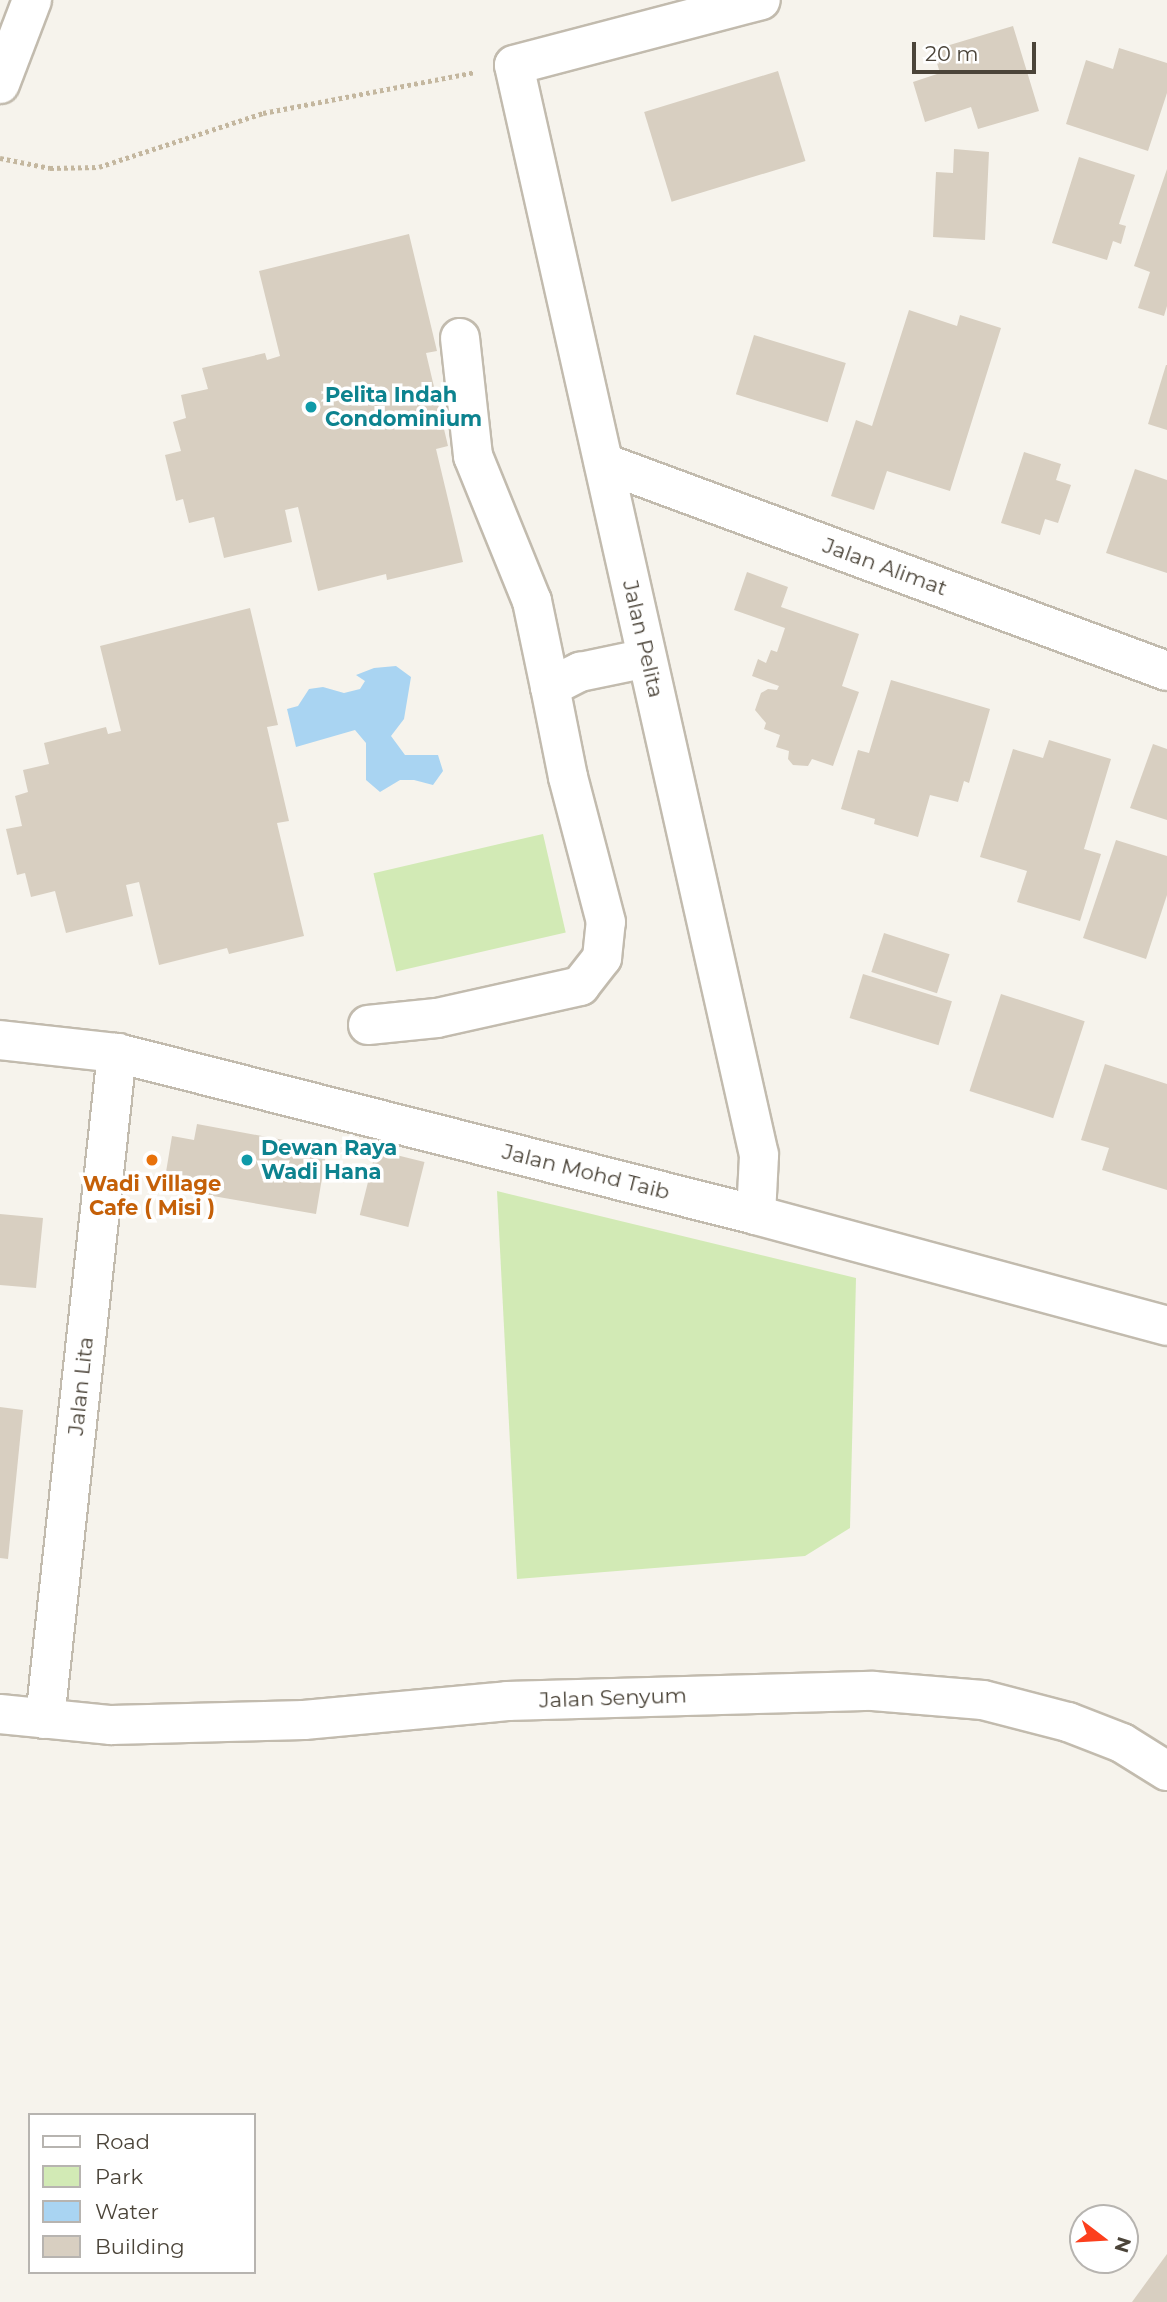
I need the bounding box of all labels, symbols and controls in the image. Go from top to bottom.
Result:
scale bar [915,28,1039,72]
text: 20 m [925,41,979,66]
place label: Pelita Indah Condominium [325,382,482,432]
marker: Pelita Indah Condominium [303,399,319,415]
street label: Jalan Alimat [820,533,950,601]
street label: Jalan Pelita [617,578,669,700]
place label: Dewan Raya Wadi Hana [261,1135,397,1185]
street label: Jalan Mohd Taib [500,1139,672,1205]
marker: Wadi Village Cafe ( Misi ) [144,1152,160,1168]
marker: Dewan Raya Wadi Hana [239,1152,255,1168]
place label: Wadi Village Cafe ( Misi ) [83,1171,221,1221]
street label: Jalan Lita [63,1335,99,1437]
street label: Jalan Senyum [539,1683,687,1713]
legend [28,2113,256,2274]
text: Road [95,2129,150,2154]
text: Park [95,2164,143,2189]
text: Water [95,2199,159,2224]
north arrow [1069,2204,1139,2274]
text: Building [95,2234,185,2259]
text: N [1109,2234,1136,2255]

